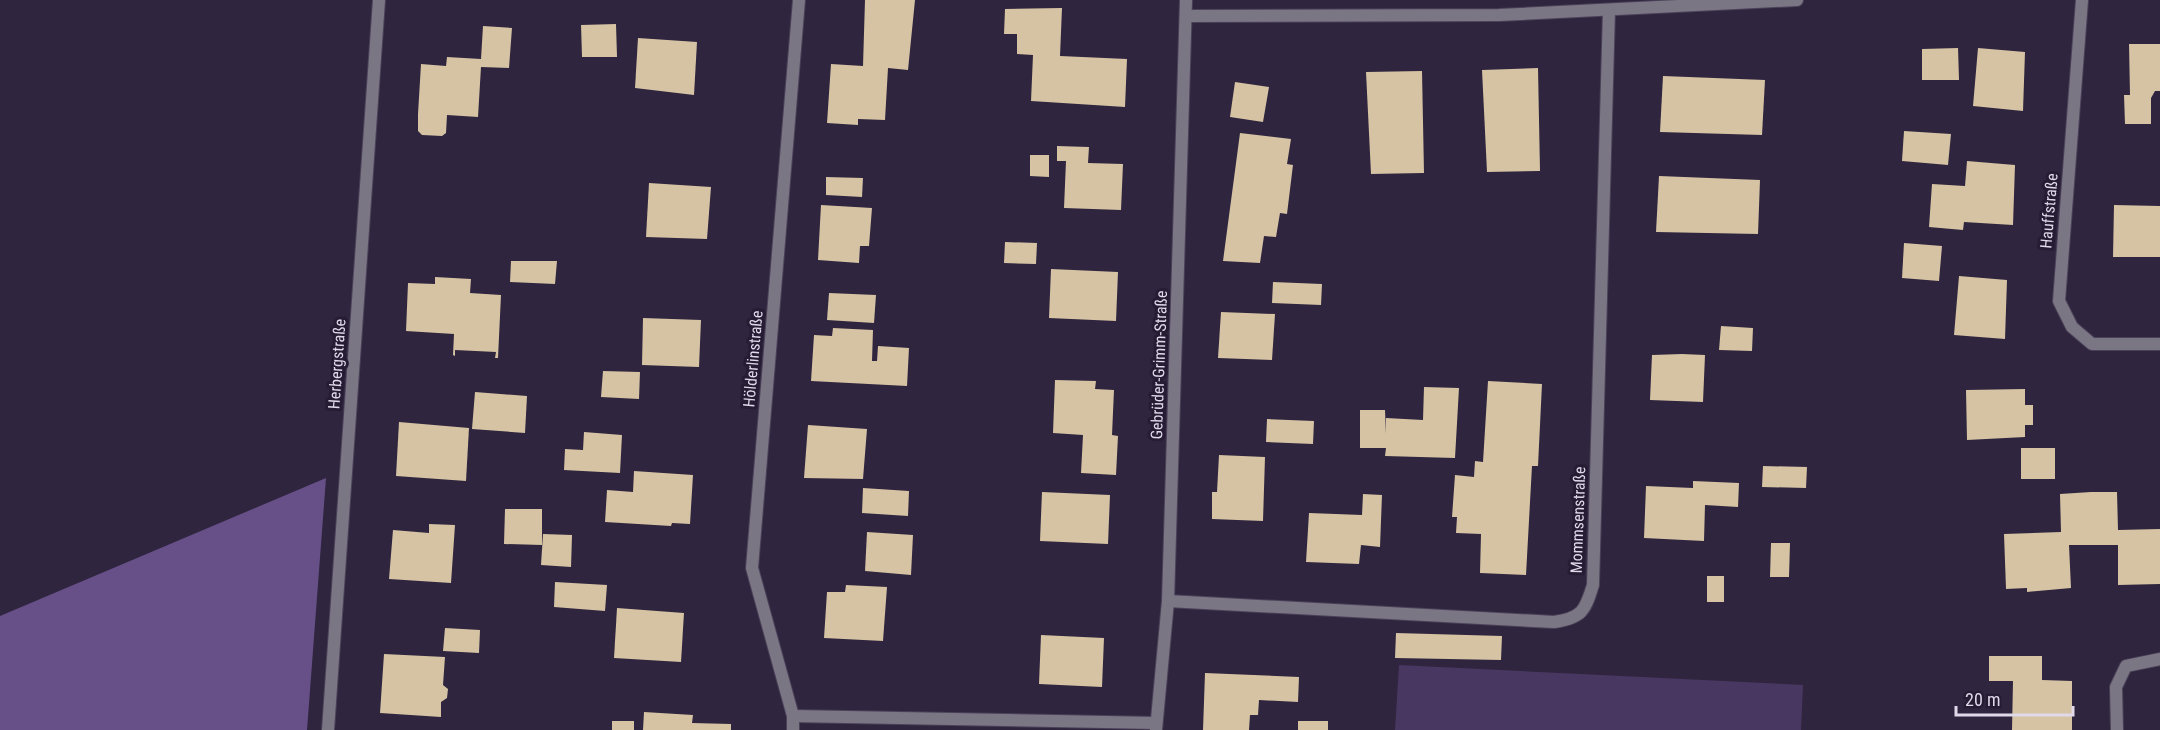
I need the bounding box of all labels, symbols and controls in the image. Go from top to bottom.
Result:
street label: Hauffstraße [2036,173,2062,249]
street label: Gebrüder-Grimm-Straße [1147,290,1171,440]
street label: Hölderlinstraße [739,310,767,408]
street label: Herbergstraße [324,318,350,410]
street label: Mommsenstraße [1567,466,1589,574]
scale bar [1956,679,2073,717]
text: 20 m [1965,689,2000,710]

